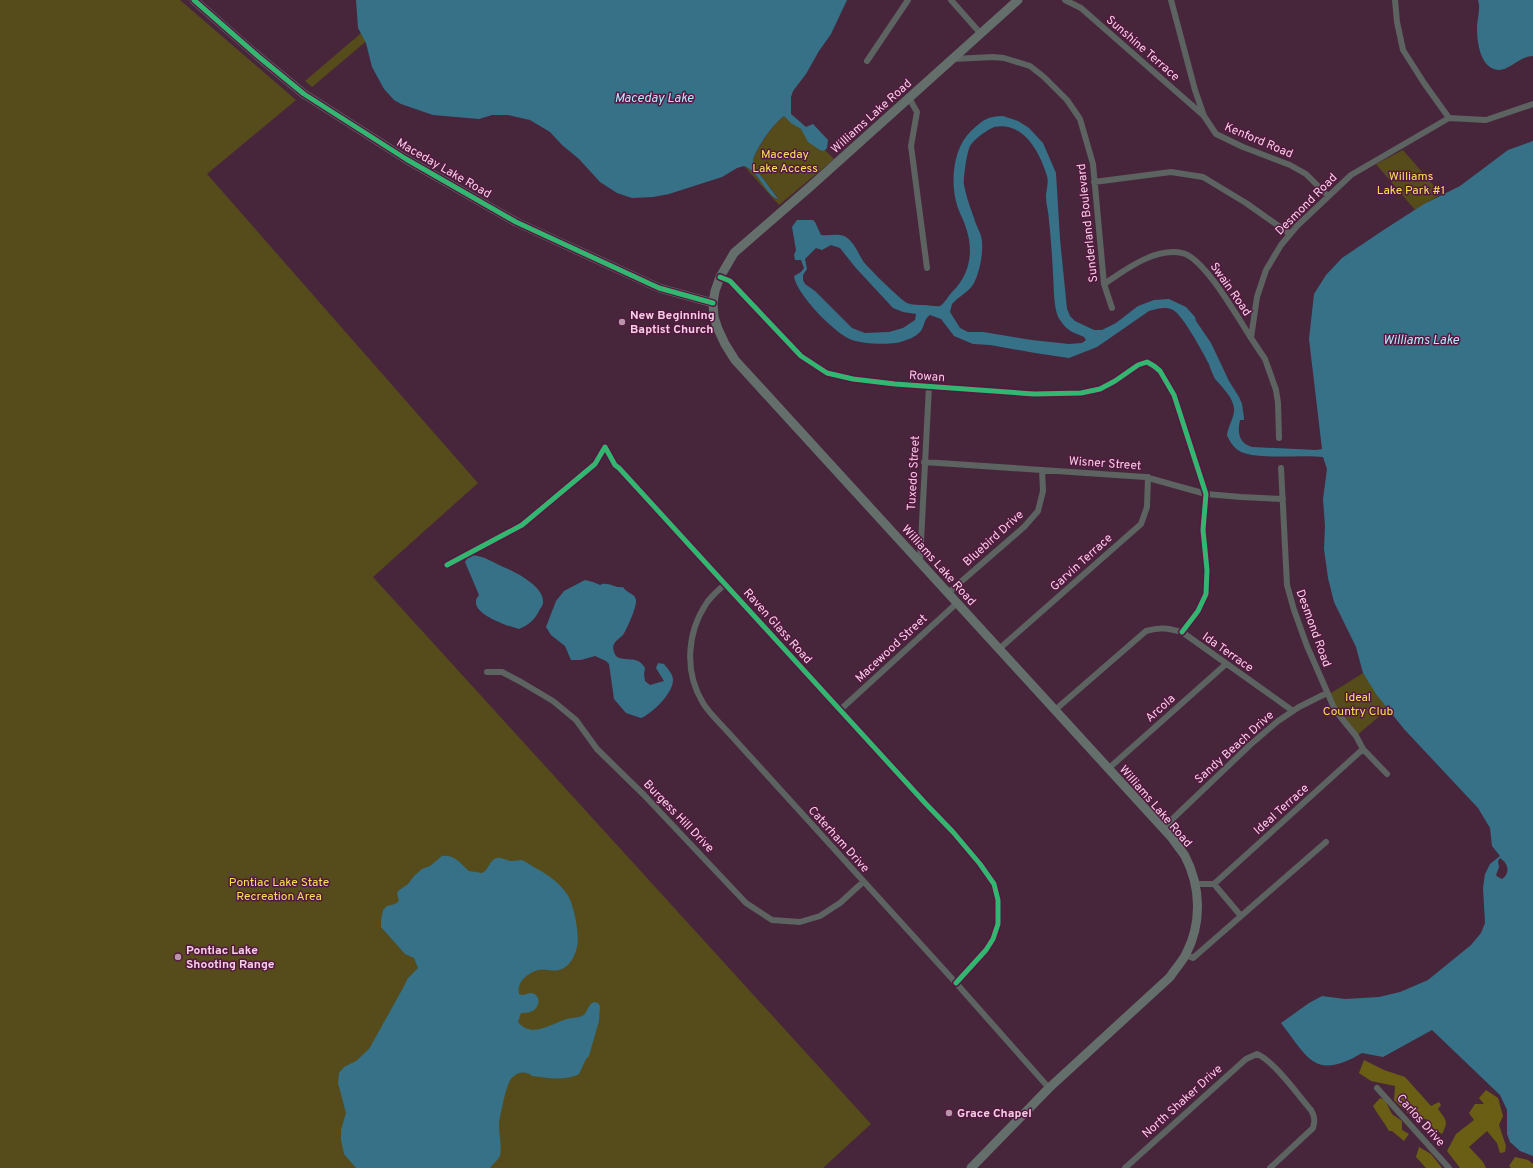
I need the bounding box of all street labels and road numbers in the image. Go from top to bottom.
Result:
street label: Sunshine Terrace [1102,12,1183,85]
street label: Williams Lake Road [828,76,916,157]
street label: Kenford Road [1222,119,1295,163]
street label: Maceday Lake Road [393,135,494,203]
street label: Sunderland Boulevard [1074,163,1102,283]
street label: Desmond Road [1272,170,1341,239]
street label: Swain Road [1206,260,1255,320]
street label: Rowan [908,368,945,386]
street label: Tuxedo Street [904,435,924,511]
street label: Wisner Street [1068,453,1142,475]
street label: Bluebird Drive [960,507,1027,570]
street label: Williams Lake Road [898,522,979,610]
street label: Garvin Terrace [1047,531,1116,595]
street label: Raven Glass Road [739,586,815,668]
street label: Desmond Road [1292,587,1334,669]
street label: Macewood Street [852,611,931,686]
street label: Ida Terrace [1199,629,1256,676]
street label: Arcola [1142,691,1179,726]
street label: Sandy Beach Drive [1192,708,1278,788]
street label: Williams Lake Road [1115,762,1195,851]
street label: Burgess Hill Drive [639,777,717,856]
street label: Ideal Terrace [1251,781,1313,839]
street label: Caterham Drive [804,803,872,876]
street label: North Shaker Drive [1139,1061,1226,1142]
street label: Carlos Drive [1392,1091,1448,1150]

